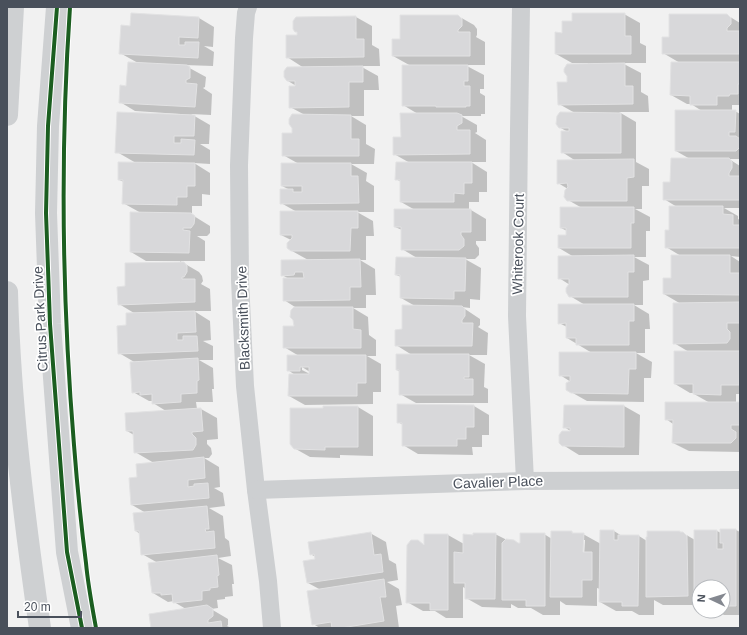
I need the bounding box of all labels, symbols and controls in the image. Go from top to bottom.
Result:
street label: Whiterook Court [509,193,527,295]
street label: Blacksmith Drive [233,265,253,370]
street label: Citrus Park Drive [29,266,51,372]
street label: Cavalier Place [453,472,544,492]
north arrow [691,579,731,619]
scale bar [18,593,81,619]
text: N [695,594,707,603]
text: 20 m [24,600,51,614]

